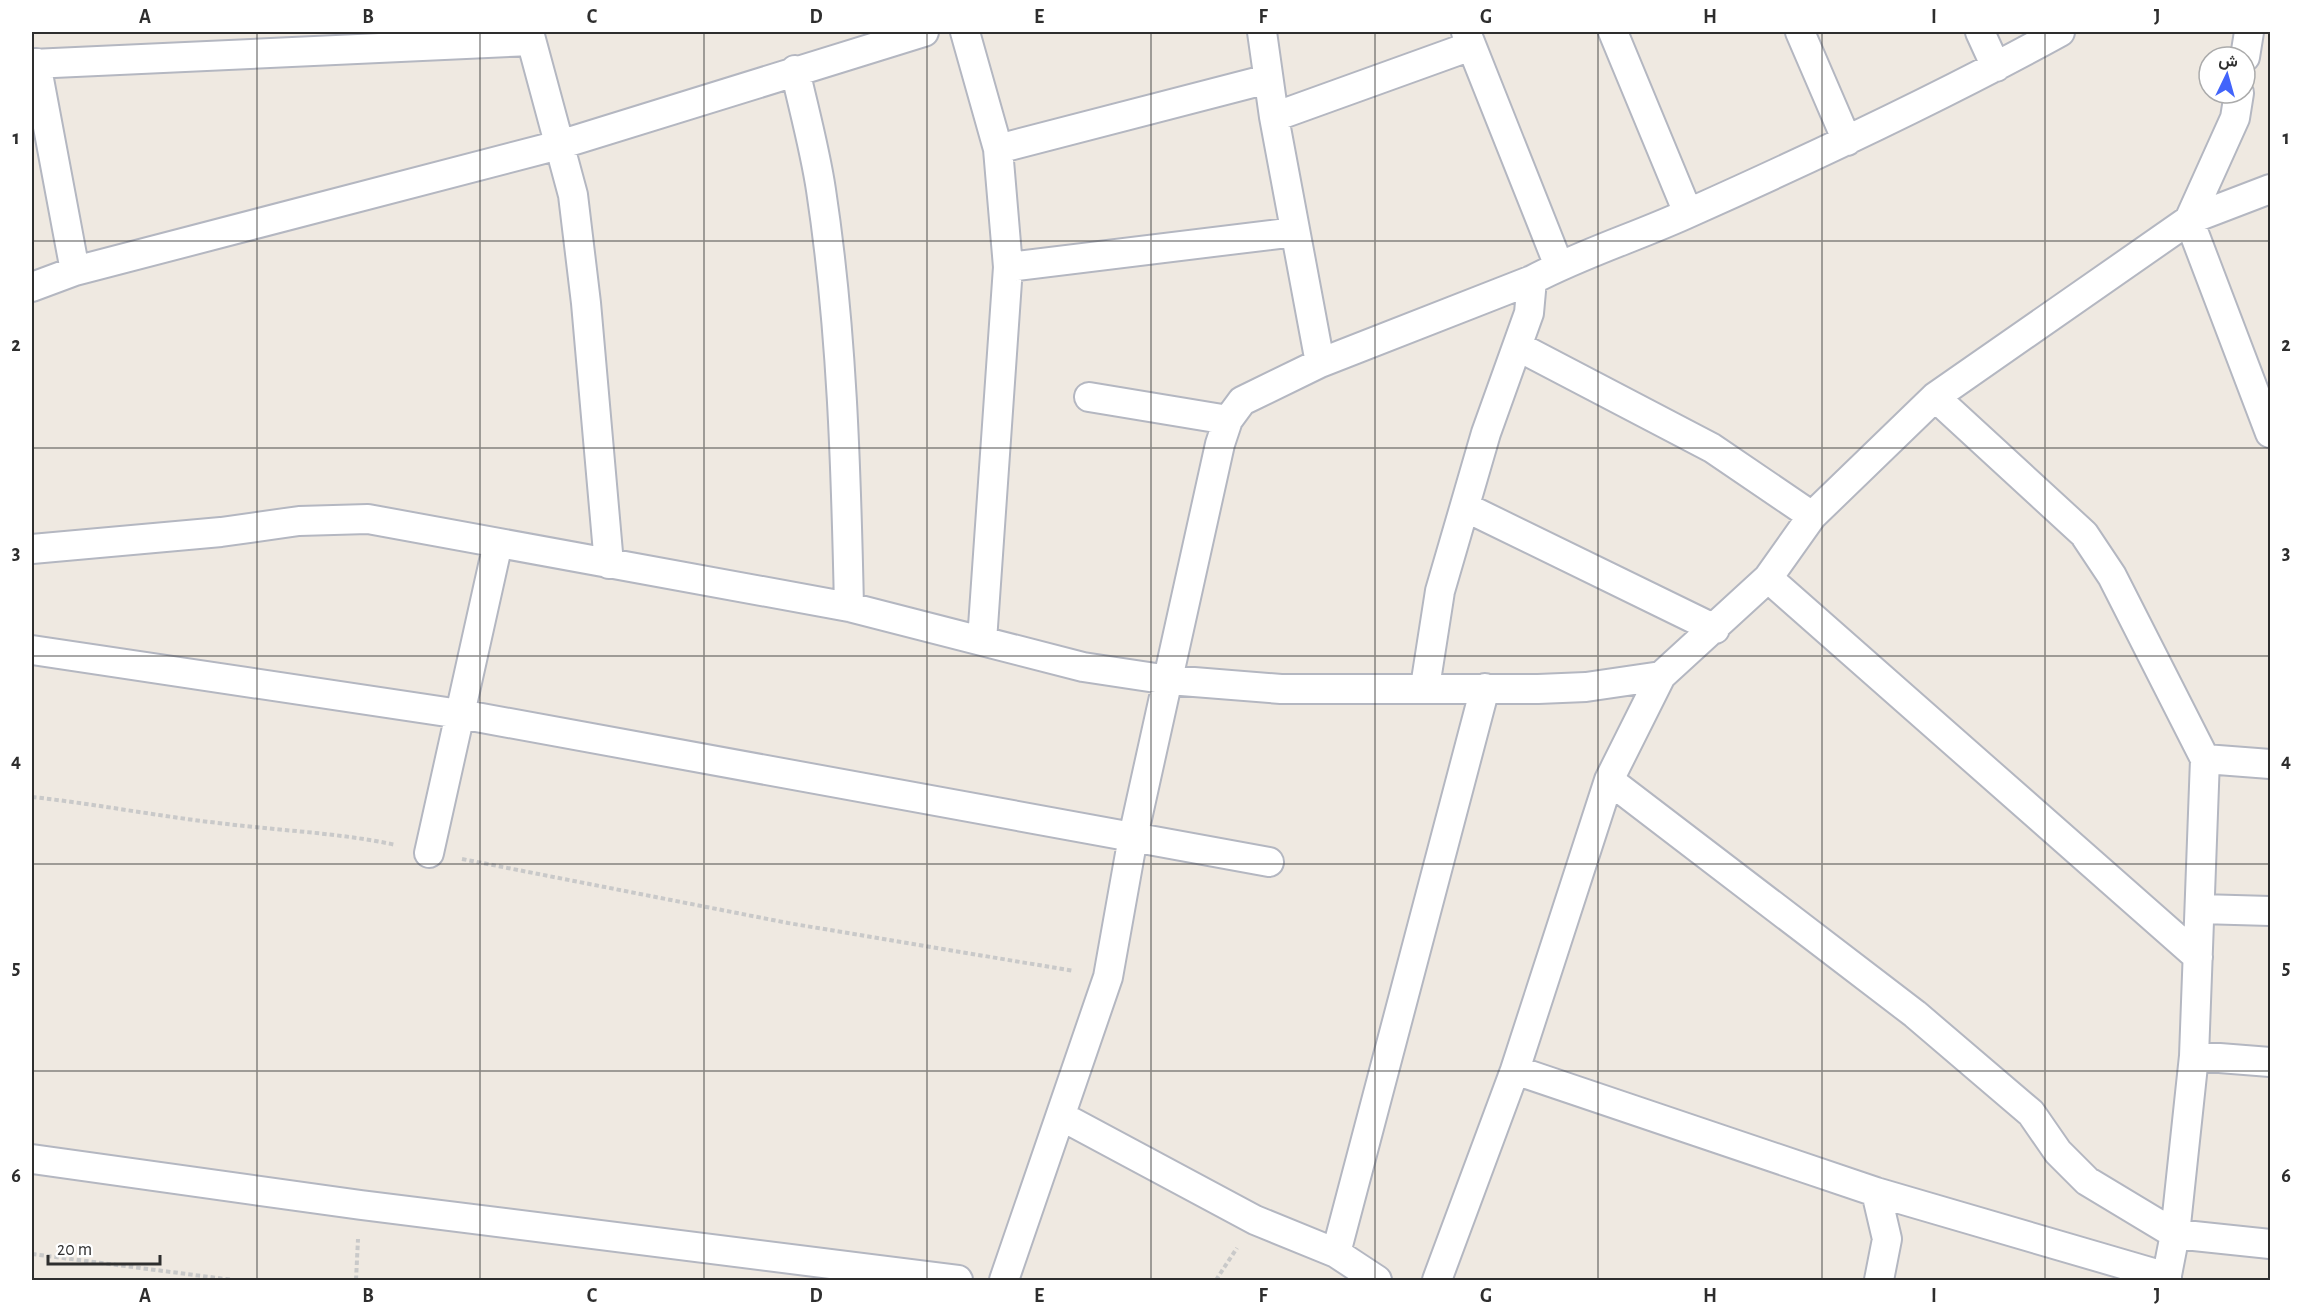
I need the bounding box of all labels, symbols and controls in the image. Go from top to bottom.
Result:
text: A [139,7,151,27]
text: B [362,7,374,27]
text: C [587,7,598,27]
text: D [809,7,823,27]
text: E [1034,7,1044,27]
text: F [1258,7,1268,27]
text: G [1480,7,1492,27]
text: H [1703,7,1717,27]
text: I [1931,7,1937,27]
text: J [2154,7,2160,27]
north arrow [2197,45,2257,105]
text: ش [2218,52,2238,71]
text: 1 [12,128,20,148]
text: 1 [2282,128,2290,148]
text: 2 [11,335,21,355]
text: 2 [2281,335,2291,355]
text: 3 [12,543,20,563]
text: 3 [2282,543,2290,563]
text: 4 [11,751,21,771]
text: 4 [2281,751,2291,771]
text: 5 [12,958,20,978]
text: 5 [2282,958,2290,978]
text: 6 [11,1166,21,1186]
text: 6 [2281,1166,2291,1186]
scale bar [48,1228,160,1266]
text: 20 m [57,1241,92,1259]
text: A [139,1286,151,1306]
text: B [362,1286,374,1306]
text: C [587,1286,598,1306]
text: D [809,1286,823,1306]
text: E [1034,1286,1044,1306]
text: F [1258,1286,1268,1306]
text: G [1480,1286,1492,1306]
text: H [1703,1286,1717,1306]
text: I [1931,1286,1937,1306]
text: J [2154,1286,2160,1306]

